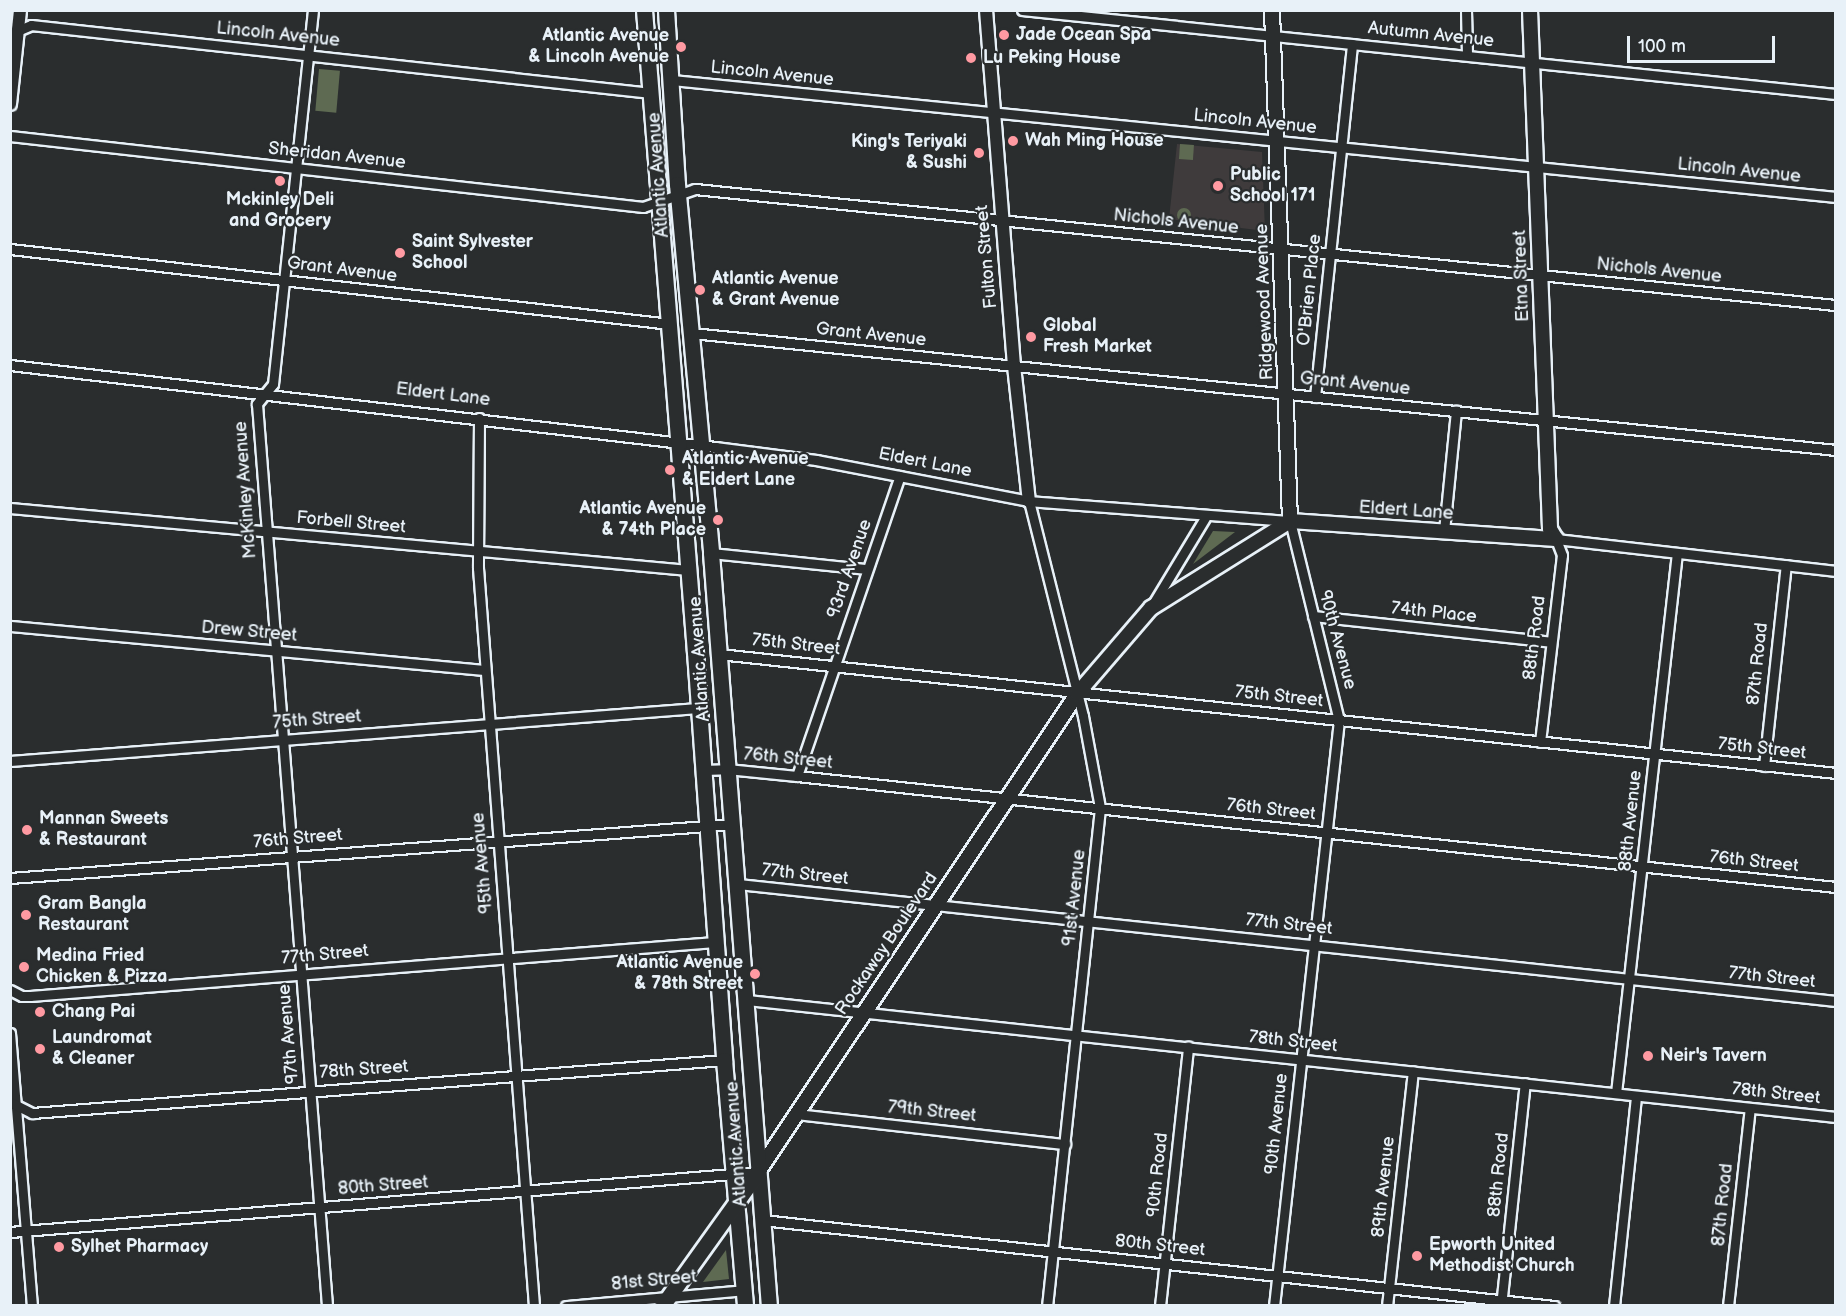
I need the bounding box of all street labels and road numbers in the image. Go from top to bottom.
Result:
street label: Lincoln Avenue [215,18,341,52]
street label: Autumn Avenue [1367,18,1495,52]
street label: Lincoln Avenue [709,57,835,91]
street label: Lincoln Avenue [1192,105,1318,139]
street label: Atlantic Avenue [644,112,674,238]
street label: Sheridan Avenue [267,138,407,174]
street label: Lincoln Avenue [1676,154,1802,188]
street label: Fulton Street [972,204,1002,310]
street label: Nichols Avenue [1112,205,1240,239]
street label: Ridgewood Avenue [1251,223,1279,381]
street label: Etna Street [1510,230,1534,322]
street label: O'Brien Place [1293,233,1327,347]
street label: Grant Avenue [286,253,398,287]
street label: Nichols Avenue [1595,254,1723,288]
street label: Grant Avenue [815,318,927,352]
street label: Grant Avenue [1299,367,1411,401]
street label: Eldert Lane [395,379,491,411]
street label: McKinley Avenue [230,420,262,560]
street label: Eldert Lane [876,443,974,483]
street label: Eldert Lane [1358,497,1454,525]
street label: Forbell Street [295,507,407,539]
street label: 93rd Avenue [823,517,877,621]
street label: 90th Avenue [1313,588,1361,692]
street label: 88th Road [1519,595,1551,681]
street label: Atlantic Avenue [685,596,715,722]
street label: 74th Place [1390,598,1478,628]
street label: Drew Street [200,617,298,647]
street label: 87th Road [1743,622,1773,706]
street label: 75th Street [751,630,841,660]
street label: 75th Street [1234,682,1324,712]
street label: 75th Street [272,706,362,734]
street label: 75th Street [1717,734,1807,764]
street label: 76th Street [742,744,834,774]
street label: 88th Avenue [1615,769,1647,873]
street label: 76th Street [1225,795,1317,825]
street label: 95th Avenue [468,812,498,914]
street label: 76th Street [252,824,344,854]
street label: 76th Street [1708,847,1800,877]
street label: 91st Avenue [1059,849,1091,947]
street label: 77th Street [760,860,850,890]
street label: Rockaway Boulevard [831,868,943,1020]
street label: 77th Street [1244,910,1334,940]
street label: 77th Street [281,940,369,970]
street label: 77th Street [1727,963,1817,993]
street label: 97th Avenue [274,983,304,1085]
street label: 78th Street [1248,1027,1338,1057]
street label: 78th Street [319,1056,409,1084]
street label: 90th Avenue [1261,1072,1293,1176]
street label: 78th Street [1731,1079,1821,1109]
street label: Atlantic Avenue [722,1081,752,1207]
street label: 79th Street [887,1097,977,1127]
street label: 90th Road [1143,1132,1173,1218]
street label: 88th Road [1484,1132,1514,1218]
street label: 89th Avenue [1368,1135,1400,1239]
street label: 87th Road [1708,1163,1738,1247]
street label: 80th Street [337,1172,429,1200]
street label: 80th Street [1114,1231,1206,1261]
street label: 81st Street [610,1266,698,1296]

